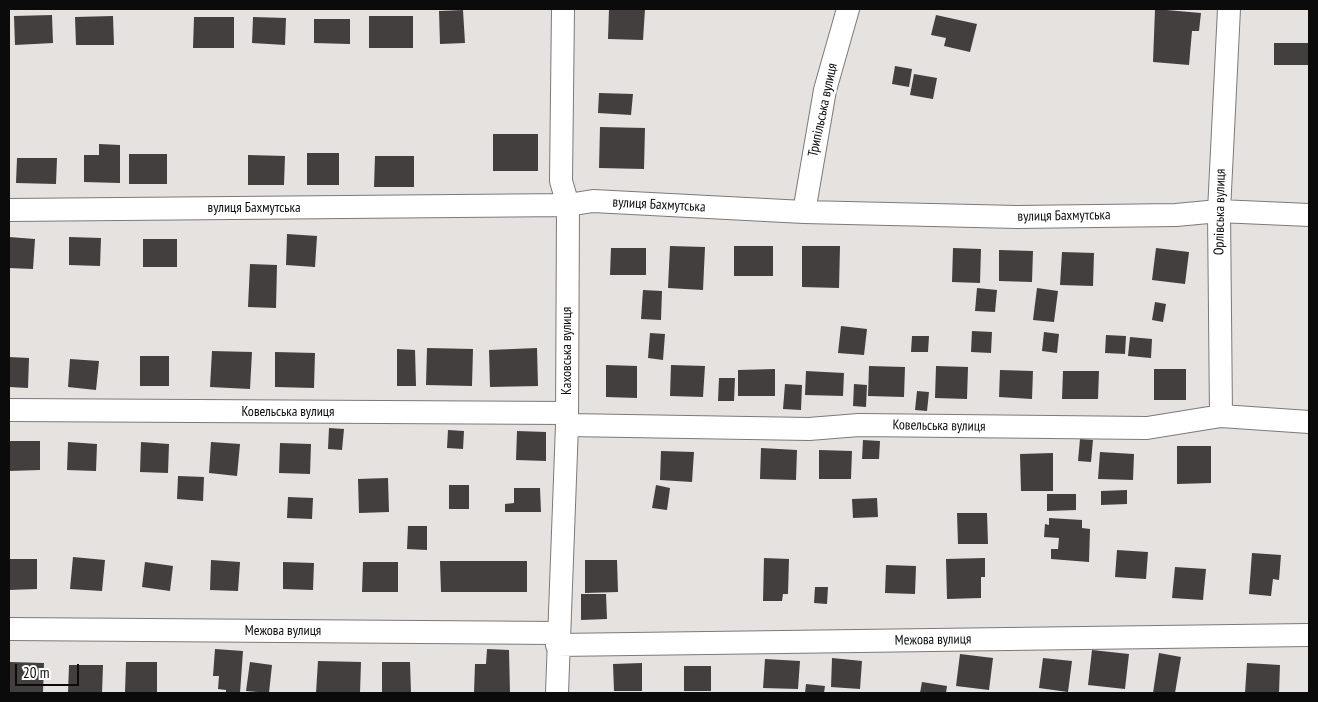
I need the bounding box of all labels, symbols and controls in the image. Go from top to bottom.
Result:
street label: Трипільська вулиця [805,62,841,158]
street label: Орлівська вулиця [1211,169,1229,255]
street label: вулиця Бахмутська [612,194,706,216]
street label: вулиця Бахмутська [208,200,300,216]
street label: вулиця Бахмутська [1017,207,1111,225]
street label: Каховська вулиця [559,307,575,395]
street label: Ковельська вулиця [242,404,334,420]
street label: Ковельська вулиця [892,417,986,435]
street label: Межова вулиця [245,623,321,639]
street label: Межова вулиця [895,631,971,649]
scale bar [18,654,81,686]
text: 20 m [23,663,49,682]

